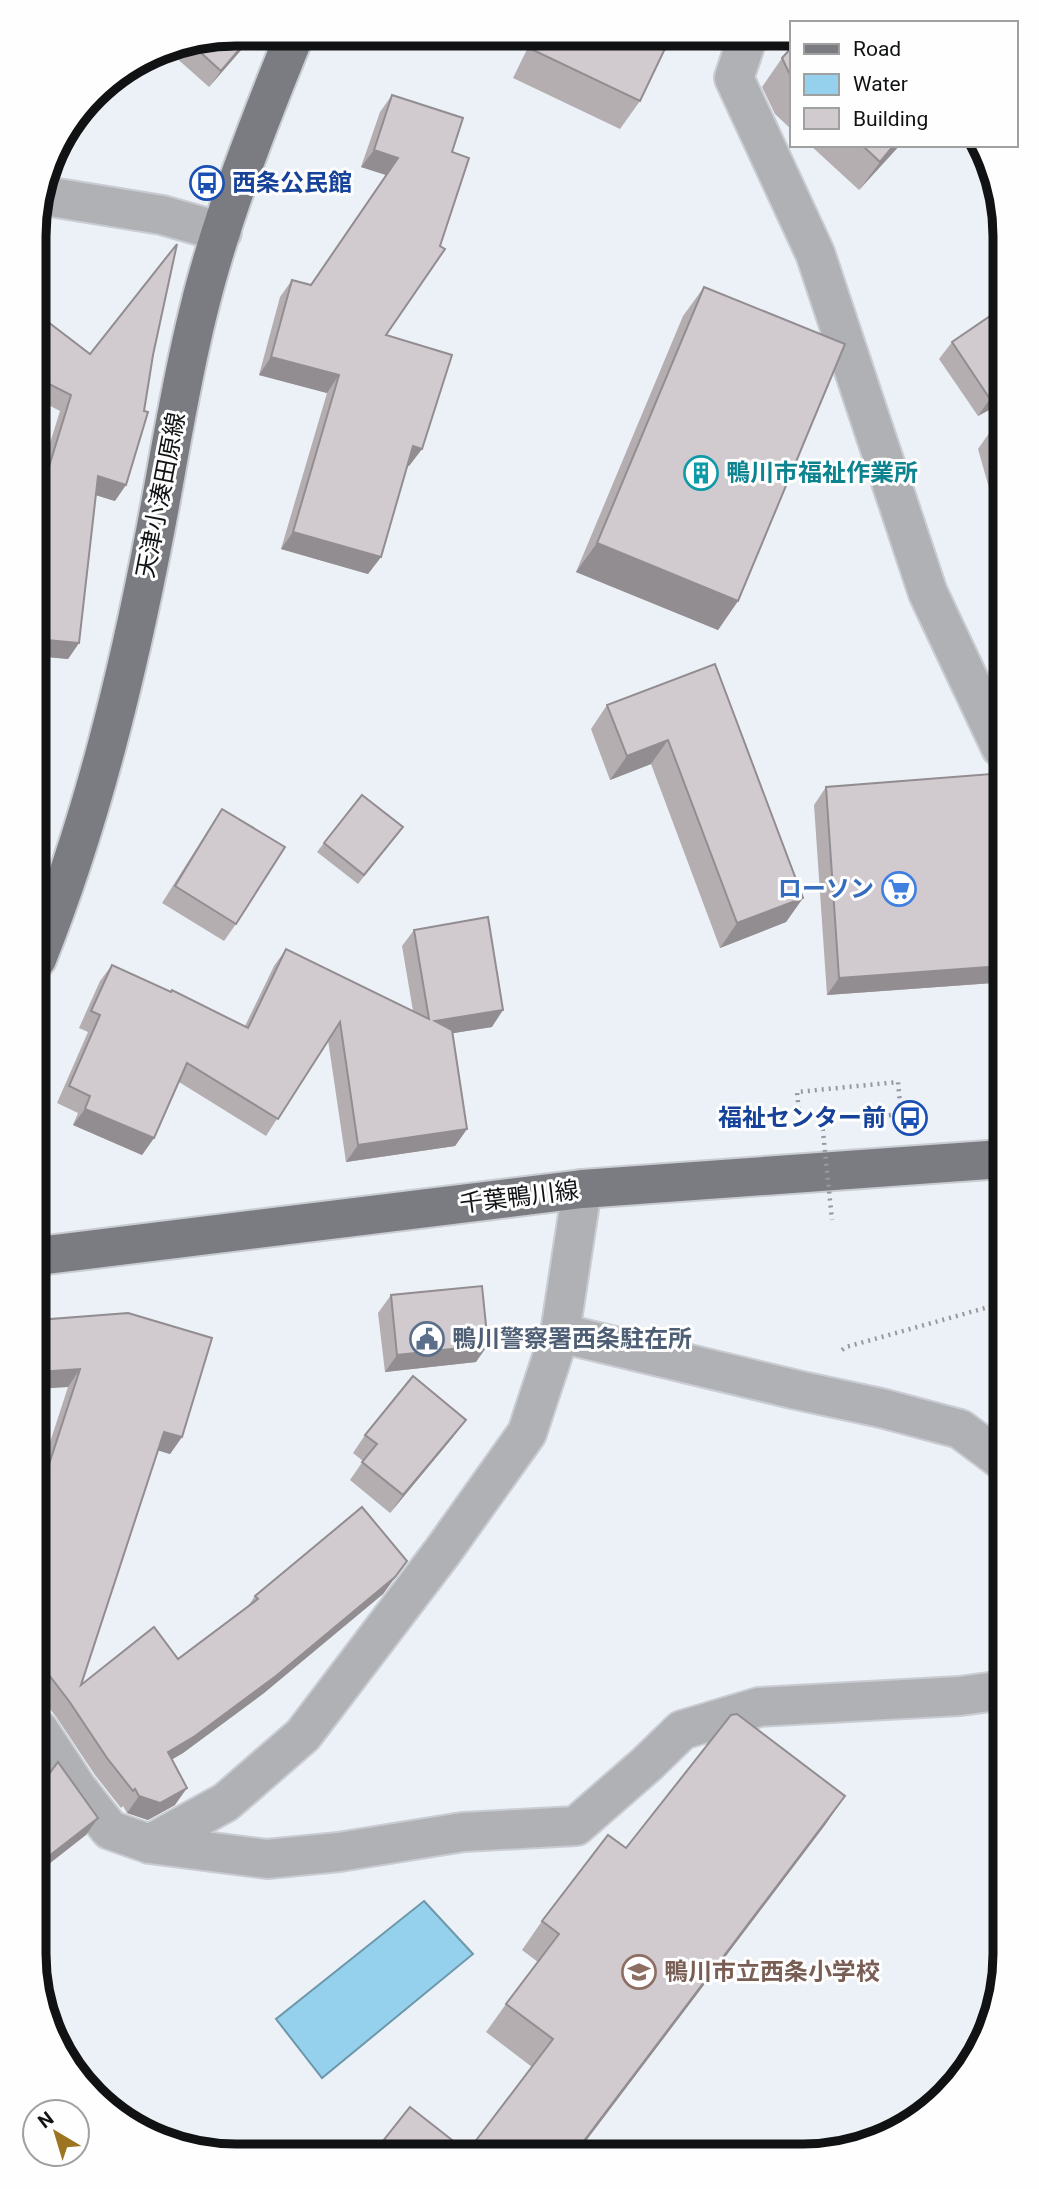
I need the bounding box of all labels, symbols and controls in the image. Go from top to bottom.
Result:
legend [790,21,1018,147]
text: Road [853,37,901,61]
text: Water [853,72,908,96]
text: Building [853,107,928,131]
bus stop icon: 西条公民館 [188,164,226,202]
place label: 西条公民館 [232,169,352,197]
street label: 天津小湊田原線 [131,410,191,580]
building icon: 鴨川市福祉作業所 [682,454,720,492]
place label: 鴨川市福祉作業所 [726,459,918,487]
supermarket icon: ローソン [880,870,918,908]
place label: ローソン [778,875,874,903]
bus stop icon: 福祉センター前 [891,1099,929,1137]
place label: 福祉センター前 [718,1104,886,1132]
street label: 千葉鴨川線 [458,1176,580,1218]
public building icon: 鴨川警察署西条駐在所 [408,1320,446,1358]
place label: 鴨川警察署西条駐在所 [452,1325,692,1353]
school or university icon: 鴨川市立西条小学校 [620,1953,658,1991]
place label: 鴨川市立西条小学校 [664,1958,880,1986]
north arrow [21,2098,91,2168]
text: N [33,2107,58,2133]

